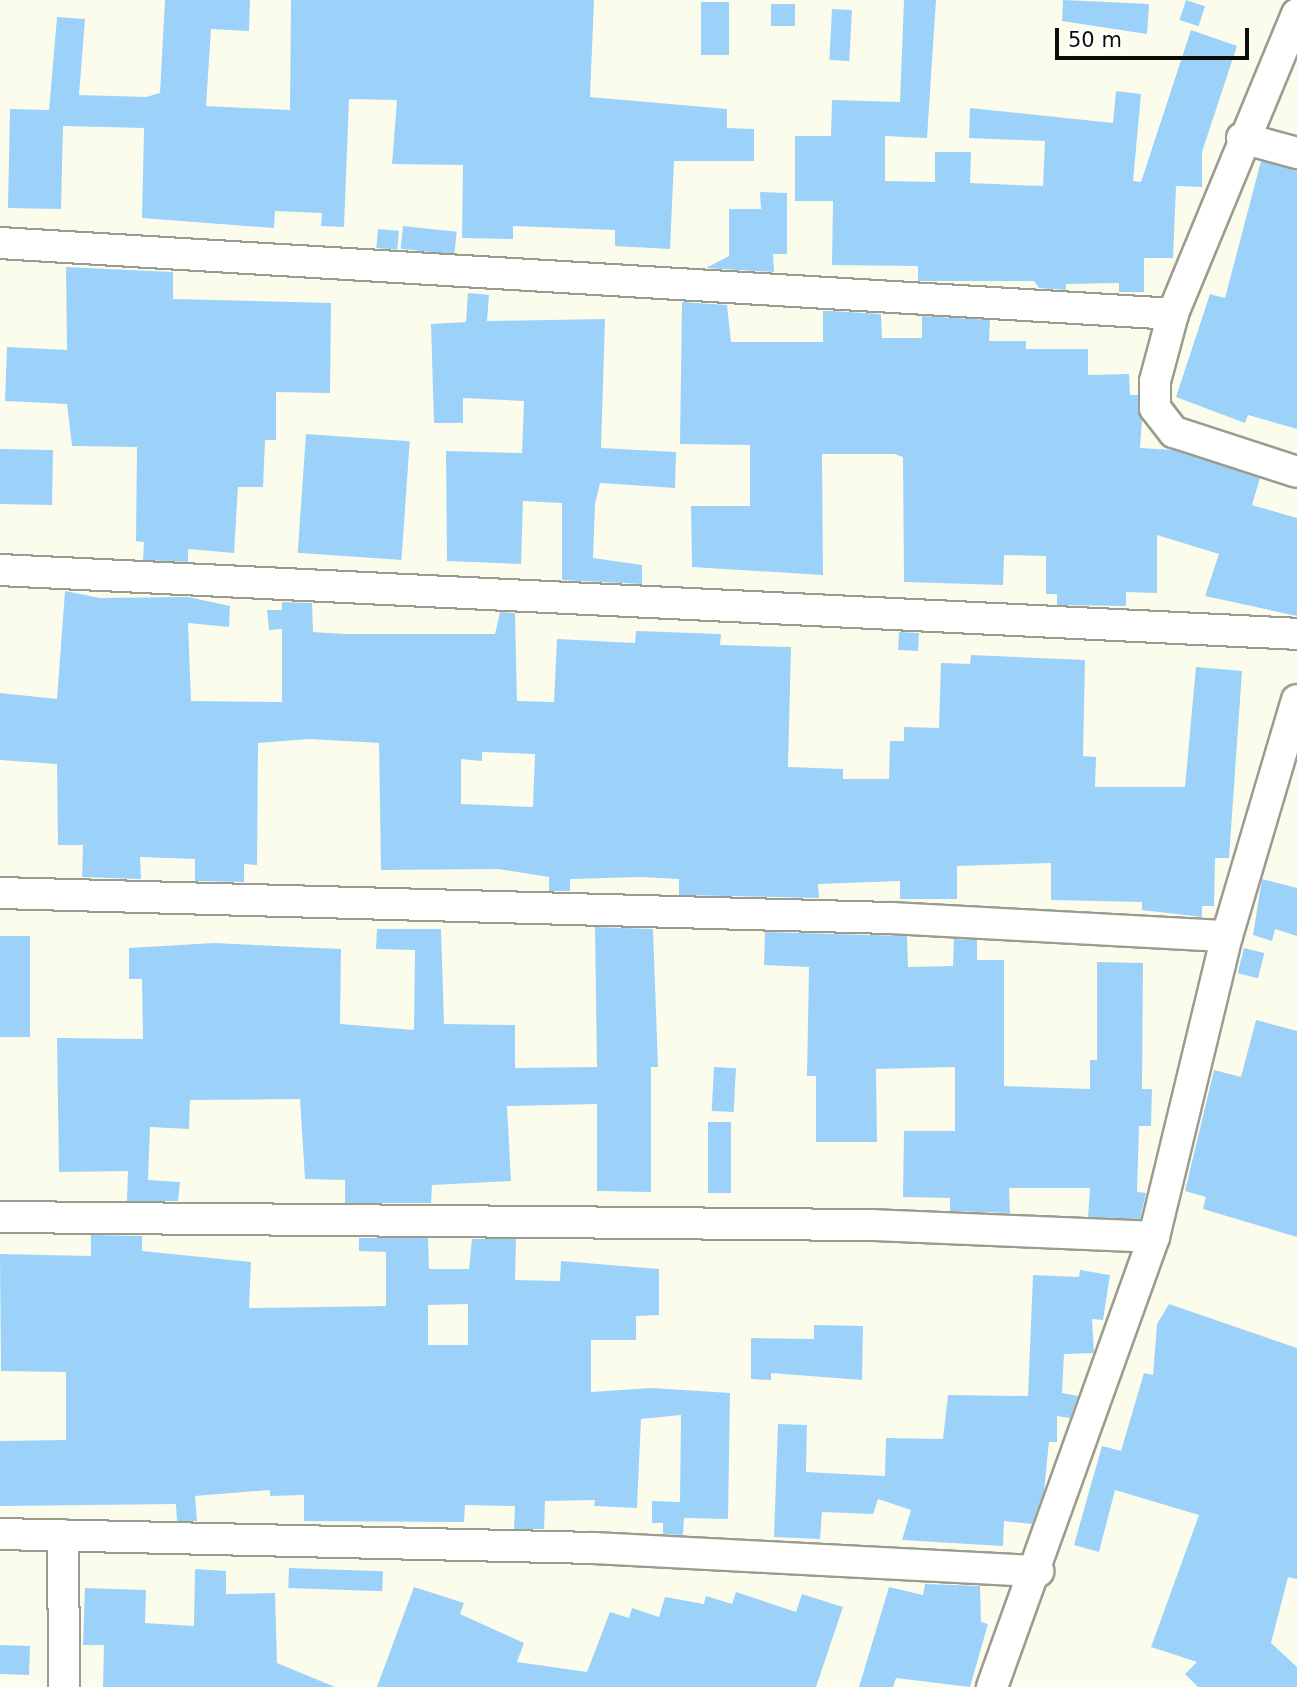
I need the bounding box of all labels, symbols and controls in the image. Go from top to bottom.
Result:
scale bar [1059,14,1253,58]
text: 50 m [1068,28,1122,52]

